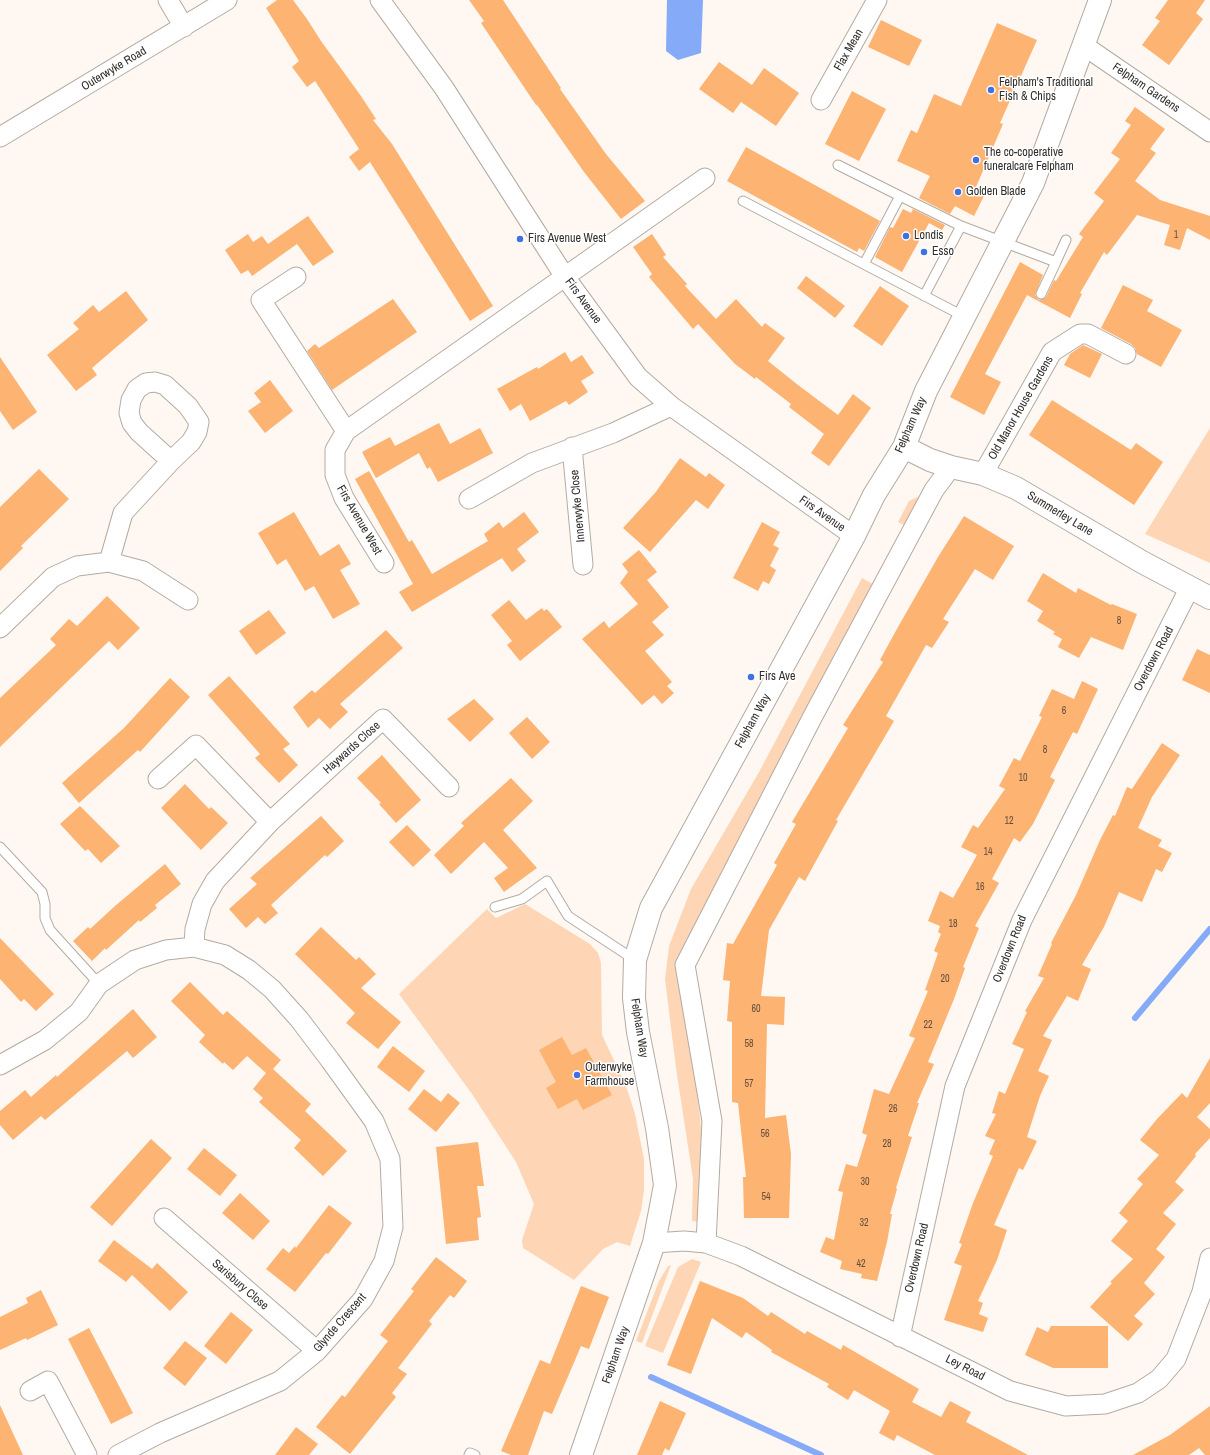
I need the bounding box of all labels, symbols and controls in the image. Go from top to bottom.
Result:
street label: Flax Mean [831,27,867,73]
street label: Outerwyke Road [79,44,149,94]
street label: Felpham Gardens [1110,60,1182,116]
place label: Felpham's Traditional Fish & Chips [999,76,1093,104]
marker: Felpham's Traditional Fish & Chips [986,85,996,95]
place label: The co-coperative funeralcare Felpham [984,146,1074,174]
marker: The co-coperative funeralcare Felpham [971,155,981,165]
place label: Golden Blade [966,185,1026,199]
marker: Golden Blade [953,187,963,197]
place label: Londis [914,229,944,243]
house number: 1 [1174,229,1178,241]
marker: Londis [901,231,911,241]
place label: Firs Avenue West [528,232,606,246]
marker: Firs Avenue West [515,234,525,244]
place label: Esso [932,245,954,259]
marker: Esso [919,247,929,257]
street label: Firs Avenue [562,275,604,327]
street label: Old Manor House Gardens [985,353,1057,463]
street label: Felpham Way [892,395,930,455]
street label: Innerwyke Close [568,469,588,543]
street label: Firs Avenue West [333,483,385,557]
street label: Summerley Lane [1024,489,1096,539]
street label: Firs Avenue [796,493,848,535]
house number: 8 [1117,615,1121,627]
street label: Overdown Road [1131,624,1177,694]
place label: Firs Ave [759,670,795,684]
marker: Firs Ave [746,672,756,682]
street label: Felpham Way [732,691,774,751]
house number: 6 [1062,705,1066,717]
street label: Haywards Close [321,719,383,777]
house number: 8 [1043,744,1047,756]
house number: 10 [1018,772,1028,784]
house number: 12 [1004,815,1014,827]
house number: 14 [983,846,993,858]
house number: 16 [975,881,985,893]
street label: Overdown Road [990,913,1030,985]
house number: 18 [948,918,958,930]
house number: 20 [940,973,950,985]
street label: Felpham Way [627,997,651,1059]
house number: 60 [751,1003,761,1015]
house number: 22 [923,1019,933,1031]
house number: 58 [744,1038,754,1050]
place label: Outerwyke Farmhouse [585,1061,634,1089]
marker: Outerwyke Farmhouse [572,1070,582,1080]
house number: 57 [744,1078,754,1090]
house number: 26 [888,1103,898,1115]
house number: 56 [760,1128,770,1140]
house number: 28 [882,1138,892,1150]
house number: 30 [860,1176,870,1188]
house number: 54 [761,1191,771,1203]
house number: 32 [859,1217,869,1229]
street label: Overdown Road [902,1222,932,1294]
street label: Sarisbury Close [209,1257,271,1313]
house number: 42 [856,1258,866,1270]
street label: Glynde Crescent [311,1291,369,1355]
street label: Felpham Way [599,1324,633,1386]
street label: Ley Road [943,1352,987,1384]

